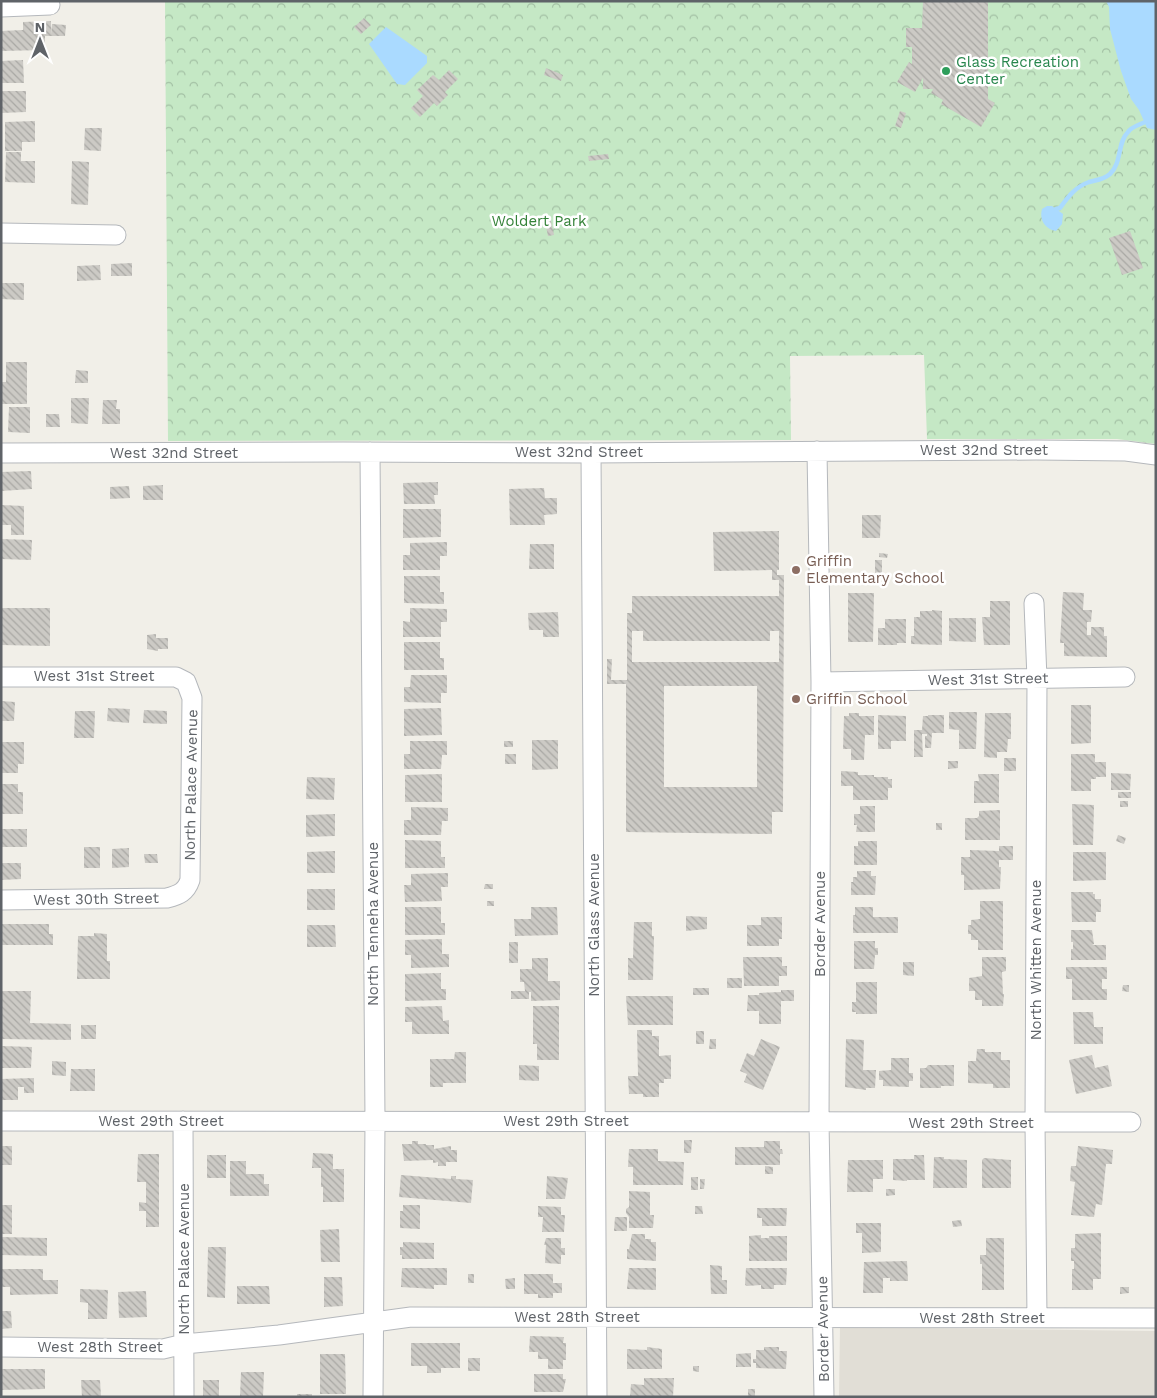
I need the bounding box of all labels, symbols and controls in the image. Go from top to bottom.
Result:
north arrow [15,15,65,65]
text: N [35,19,45,35]
place label: Glass Recreation Center [956,53,1079,88]
marker: Glass Recreation Center [940,65,952,77]
park label: Woldert Park [492,212,587,230]
street label: West 32nd Street [920,441,1049,459]
street label: West 32nd Street [515,443,644,461]
street label: West 32nd Street [110,444,239,462]
place label: Griffin Elementary School [806,552,945,587]
marker: Griffin Elementary School [790,564,802,576]
street label: West 31st Street [34,667,155,685]
street label: West 31st Street [927,669,1049,689]
place label: Griffin School [806,690,907,708]
marker: Griffin School [790,693,802,705]
street label: North Palace Avenue [181,709,201,861]
street label: North Tenneha Avenue [364,842,382,1006]
street label: North Glass Avenue [585,853,603,997]
street label: Border Avenue [811,871,829,977]
street label: North Whitten Avenue [1027,880,1045,1040]
street label: West 30th Street [33,889,160,909]
street label: West 29th Street [98,1112,225,1130]
street label: West 29th Street [503,1112,630,1130]
street label: West 29th Street [908,1114,1035,1132]
street label: North Palace Avenue [175,1183,193,1335]
street label: Border Avenue [813,1276,833,1382]
street label: West 28th Street [514,1308,641,1326]
street label: West 28th Street [919,1309,1046,1327]
street label: West 28th Street [37,1338,164,1356]

